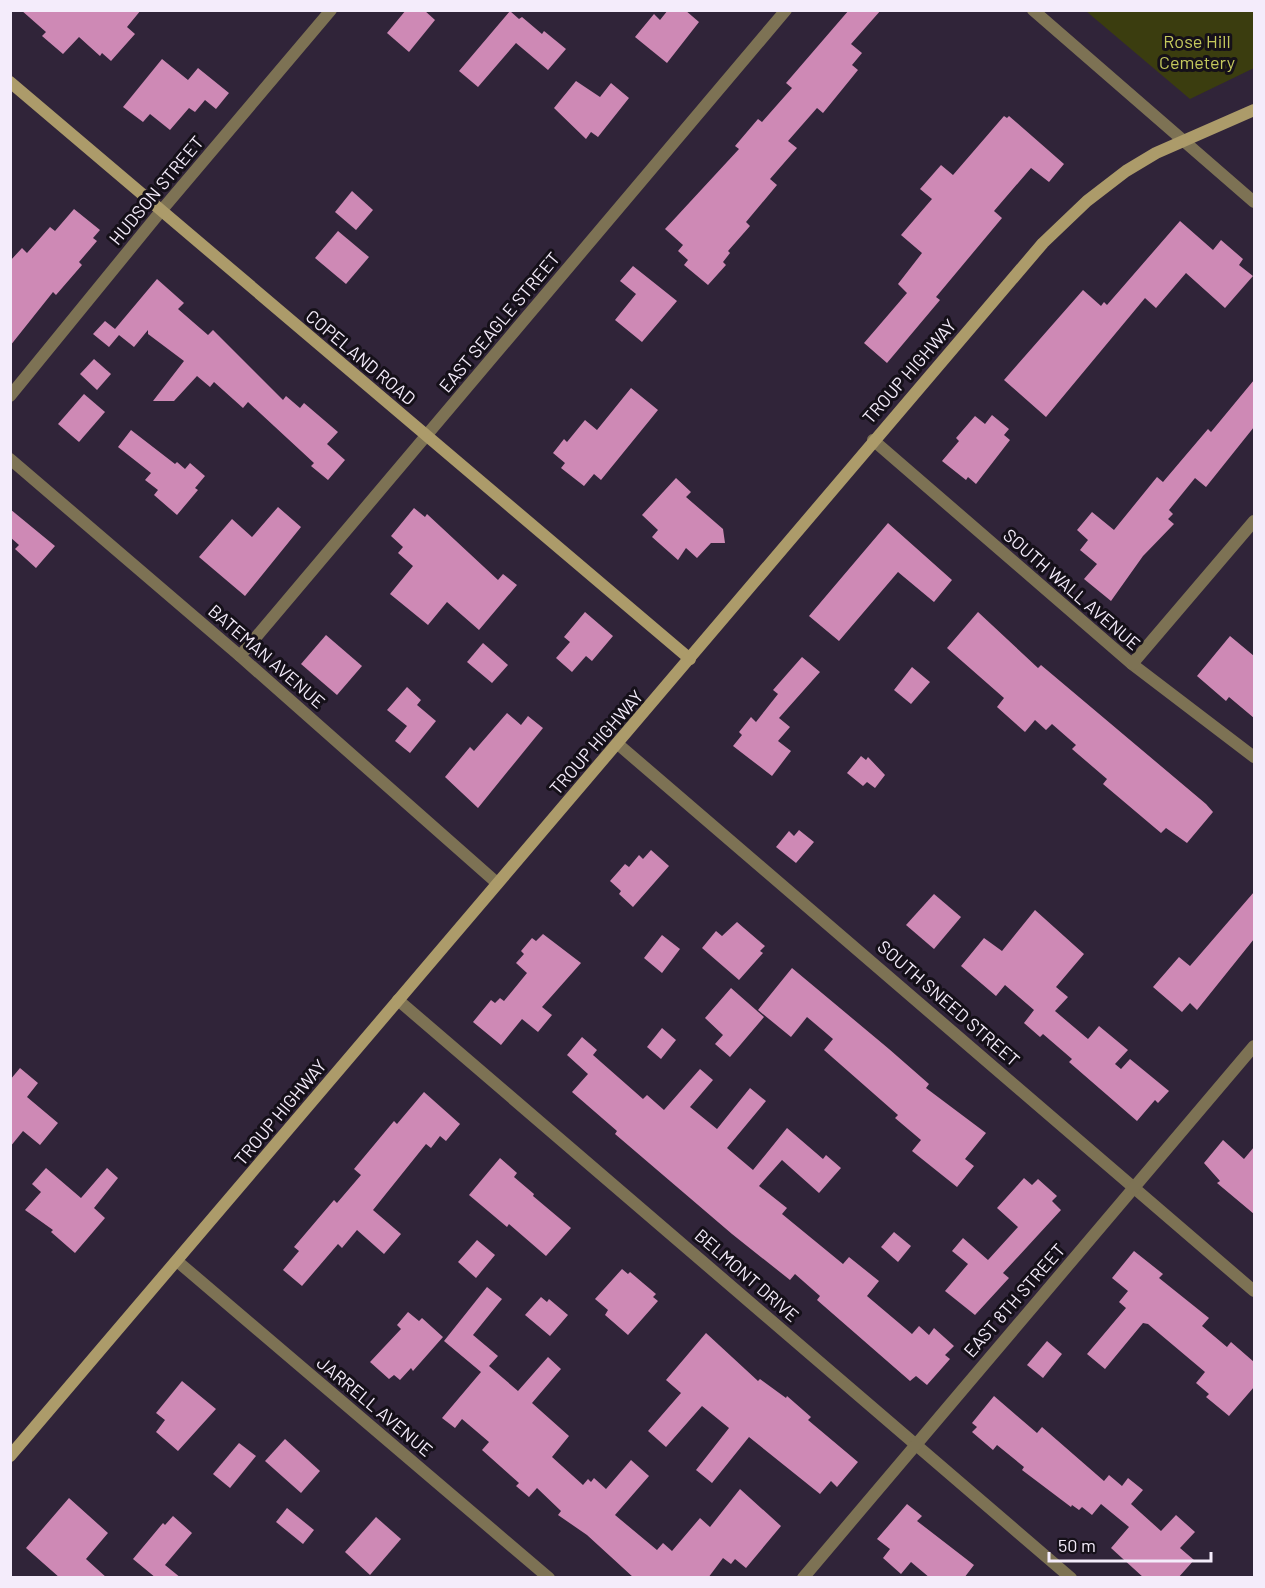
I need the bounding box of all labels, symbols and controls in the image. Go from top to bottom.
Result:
park label: Rose Hill Cemetery [1159,30,1235,73]
street label: HUDSON STREET [104,131,208,249]
street label: EAST SEAGLE STREET [434,247,564,397]
street label: COPELAND ROAD [302,305,420,409]
street label: TROUP HIGHWAY [858,314,960,428]
street label: SOUTH WALL AVENUE [999,524,1145,654]
street label: BATEMAN AVENUE [204,599,330,713]
street label: TROUP HIGHWAY [545,685,647,799]
street label: SOUTH SNEED STREET [873,935,1025,1071]
street label: TROUP HIGHWAY [229,1055,331,1169]
street label: BELMONT DRIVE [691,1224,803,1326]
street label: EAST 8TH STREET [959,1239,1069,1361]
street label: JARRELL AVENUE [313,1351,437,1461]
scale bar [1049,1525,1211,1563]
text: 50 m [1058,1534,1096,1556]

